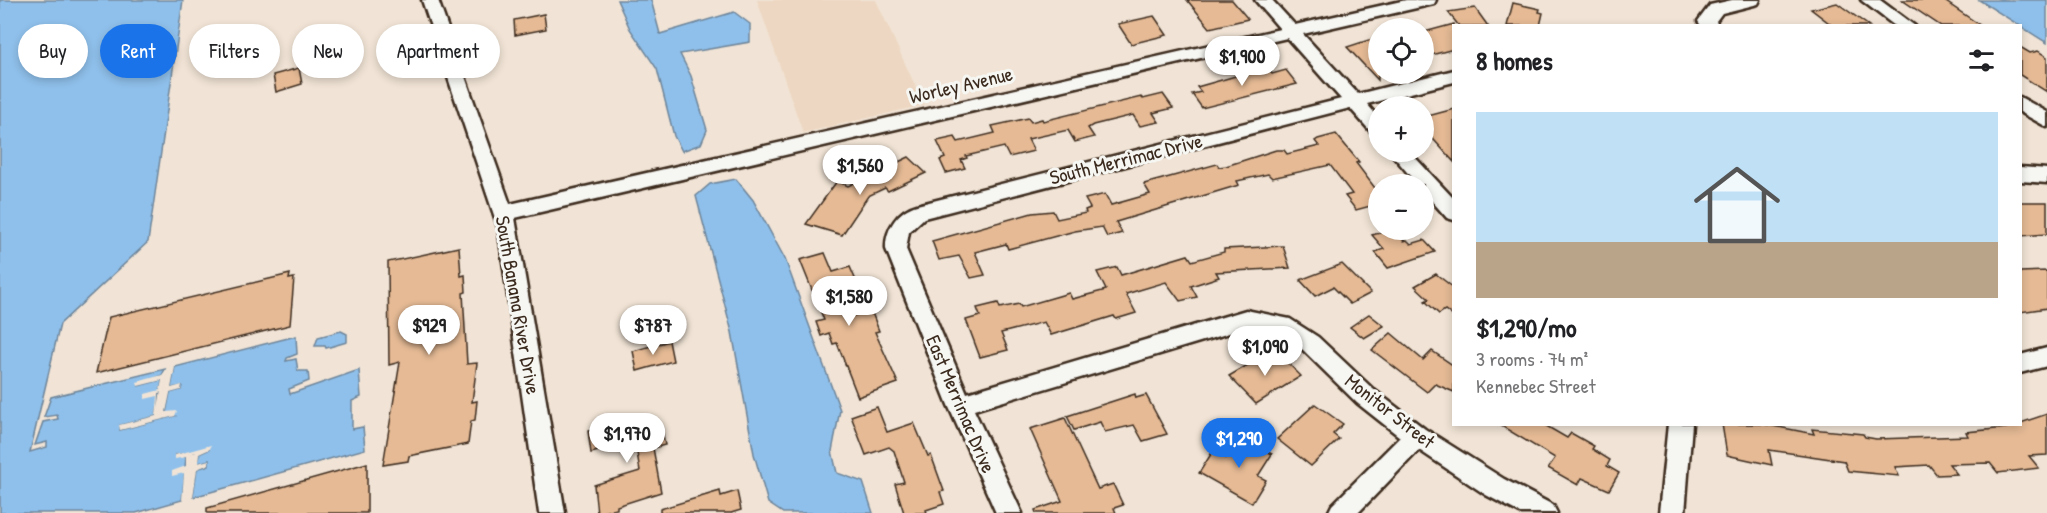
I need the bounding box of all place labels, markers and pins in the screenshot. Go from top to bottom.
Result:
pin: $1,900 [1193,36,1291,87]
pin: $1,560 [811,145,909,196]
pin: $1,580 [800,276,898,327]
pin: $929 [393,305,465,356]
pin: $787 [617,305,689,356]
pin: $1,090 [1216,326,1314,377]
pin: $1,970 [578,413,676,464]
pin: $1,290 [1190,418,1288,469]

